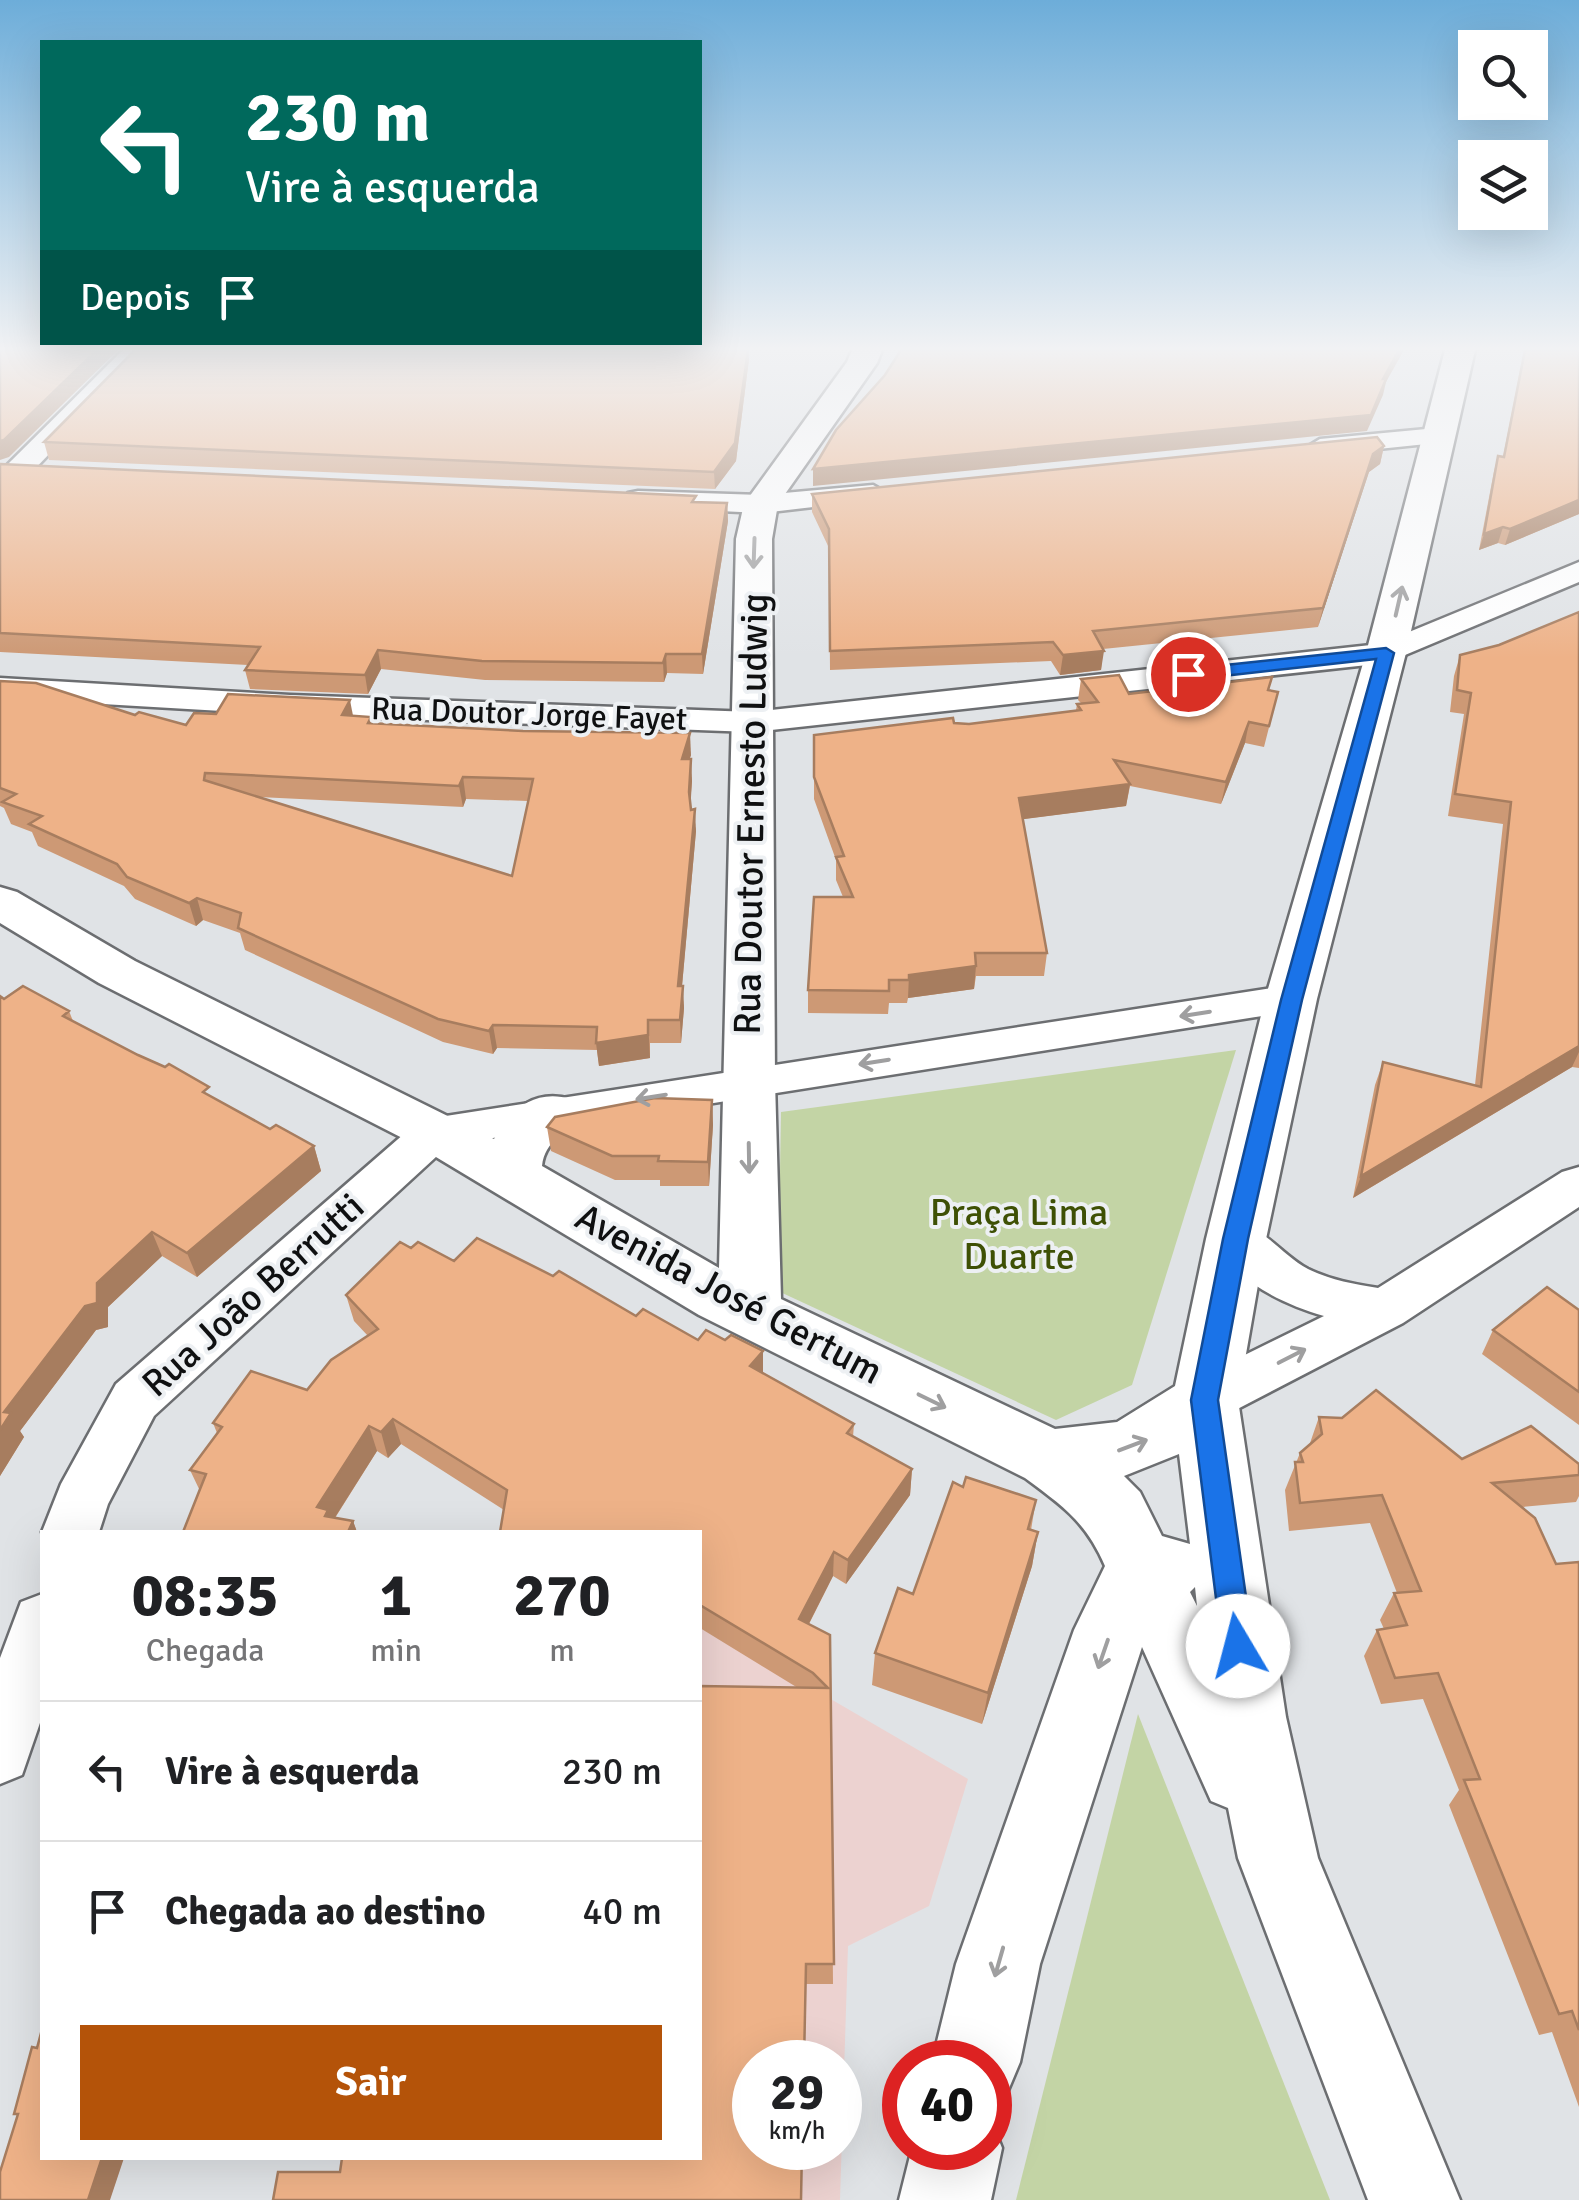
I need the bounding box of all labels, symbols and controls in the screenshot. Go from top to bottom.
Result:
map controls [1458,30,1548,230]
button: search [1458,30,1548,120]
text: 230 m [245,74,430,160]
icon: left [80,80,210,210]
button: layers [1458,140,1548,230]
text: Vire à esquerda [245,160,540,215]
icon: arrive [210,270,265,325]
text: Depois [80,274,190,321]
one-way arrow [745,537,764,569]
one-way arrow [1391,586,1409,618]
street label: Rua Doutor Ernesto Ludwig [724,593,778,1035]
pin [1146,632,1231,717]
icon: arrive [1161,647,1216,702]
street label: Rua Doutor Jorge Fayet [370,689,688,739]
one-way arrow [1179,1005,1212,1024]
one-way arrow [858,1054,890,1072]
one-way arrow [636,1088,668,1107]
one-way arrow [740,1140,758,1173]
street label: Rua João Berrutti [132,1183,374,1407]
park label: Praça Lima Duarte [930,1189,1108,1280]
street label: Avenida José Gertum [568,1193,890,1395]
one-way arrow [1276,1346,1306,1365]
one-way arrow [916,1393,946,1412]
one-way arrow [1116,1435,1147,1453]
text: 08:35 [131,1559,279,1633]
text: 1 [380,1559,412,1633]
text: 270 [513,1559,611,1633]
position arrow [1186,1594,1290,1698]
text: Chegada [146,1631,265,1670]
text: min [370,1631,422,1670]
text: m [549,1631,575,1670]
one-way arrow [1093,1638,1111,1669]
icon: left [80,1744,135,1799]
text: Vire à esquerda [165,1748,419,1795]
text: 230 m [562,1748,662,1795]
icon: arrive [80,1884,135,1939]
text: Chegada ao destino [165,1888,486,1935]
text: 40 m [582,1888,662,1935]
one-way arrow [989,1946,1007,1977]
button: Sair [80,2025,662,2140]
speed limit sign: 40 [882,2040,1012,2170]
text: 29 [770,2062,824,2124]
text: km/h [769,2115,825,2146]

